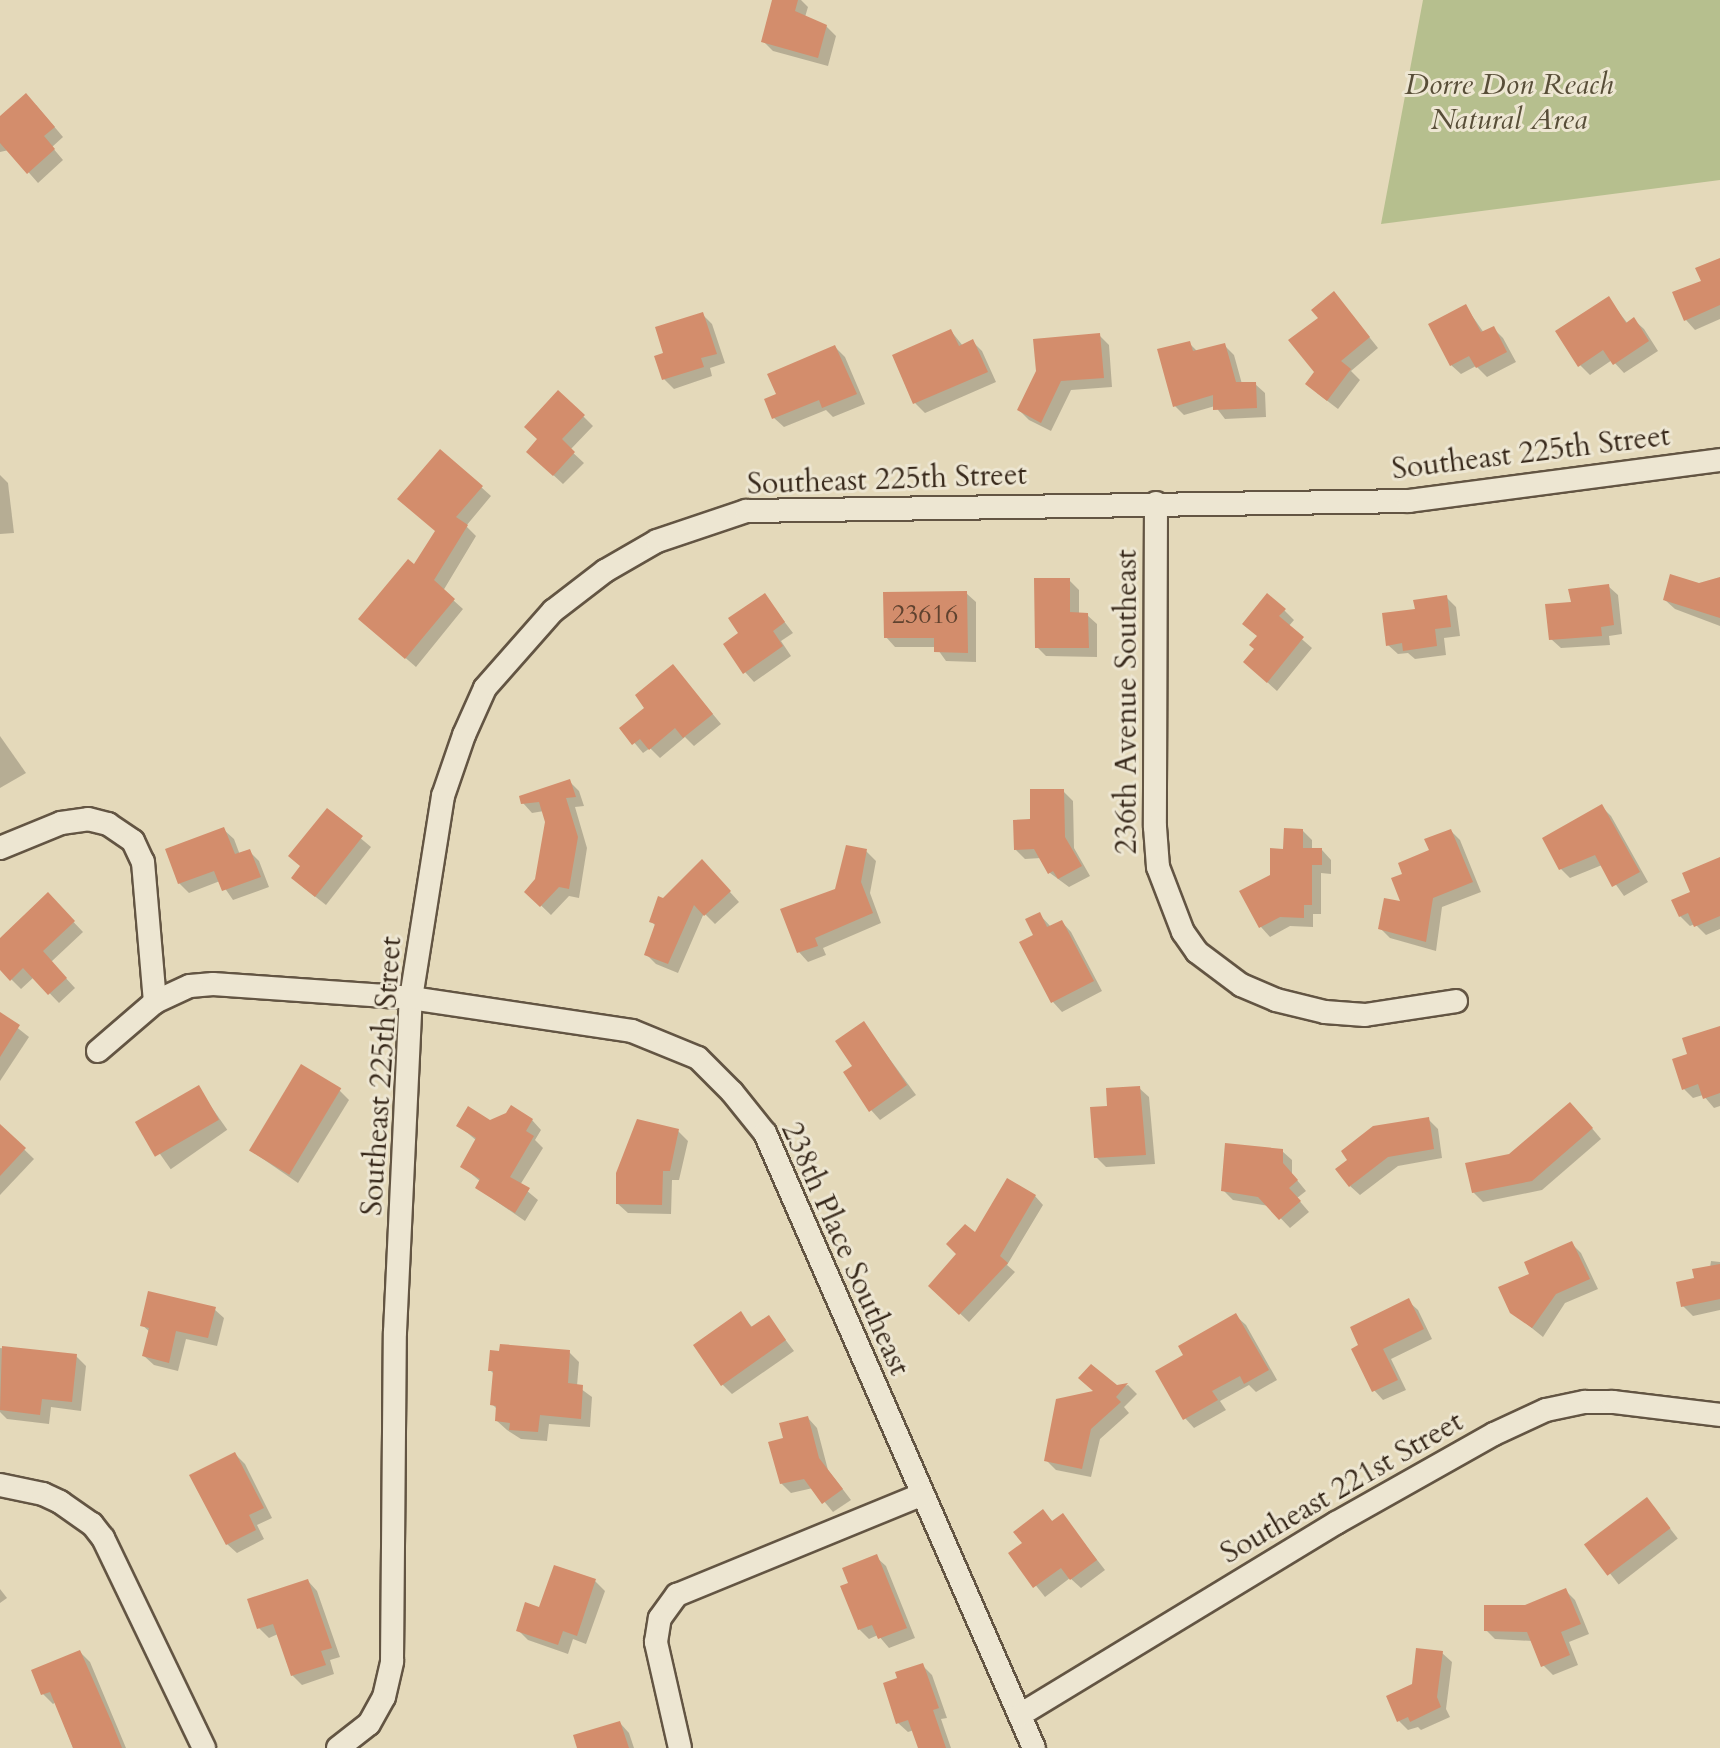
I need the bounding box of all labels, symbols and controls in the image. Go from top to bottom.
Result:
park label: Dorre Don Reach Natural Area [1405,67,1613,138]
street label: Southeast 225th Street [1390,418,1672,488]
street label: Southeast 225th Street [746,457,1028,503]
street label: 236th Avenue Southeast [1109,549,1145,855]
house number: 23616 [892,599,958,631]
street label: Southeast 225th Street [354,935,410,1217]
street label: 238th Place Southeast [773,1117,917,1381]
street label: Southeast 221st Street [1215,1404,1469,1572]

